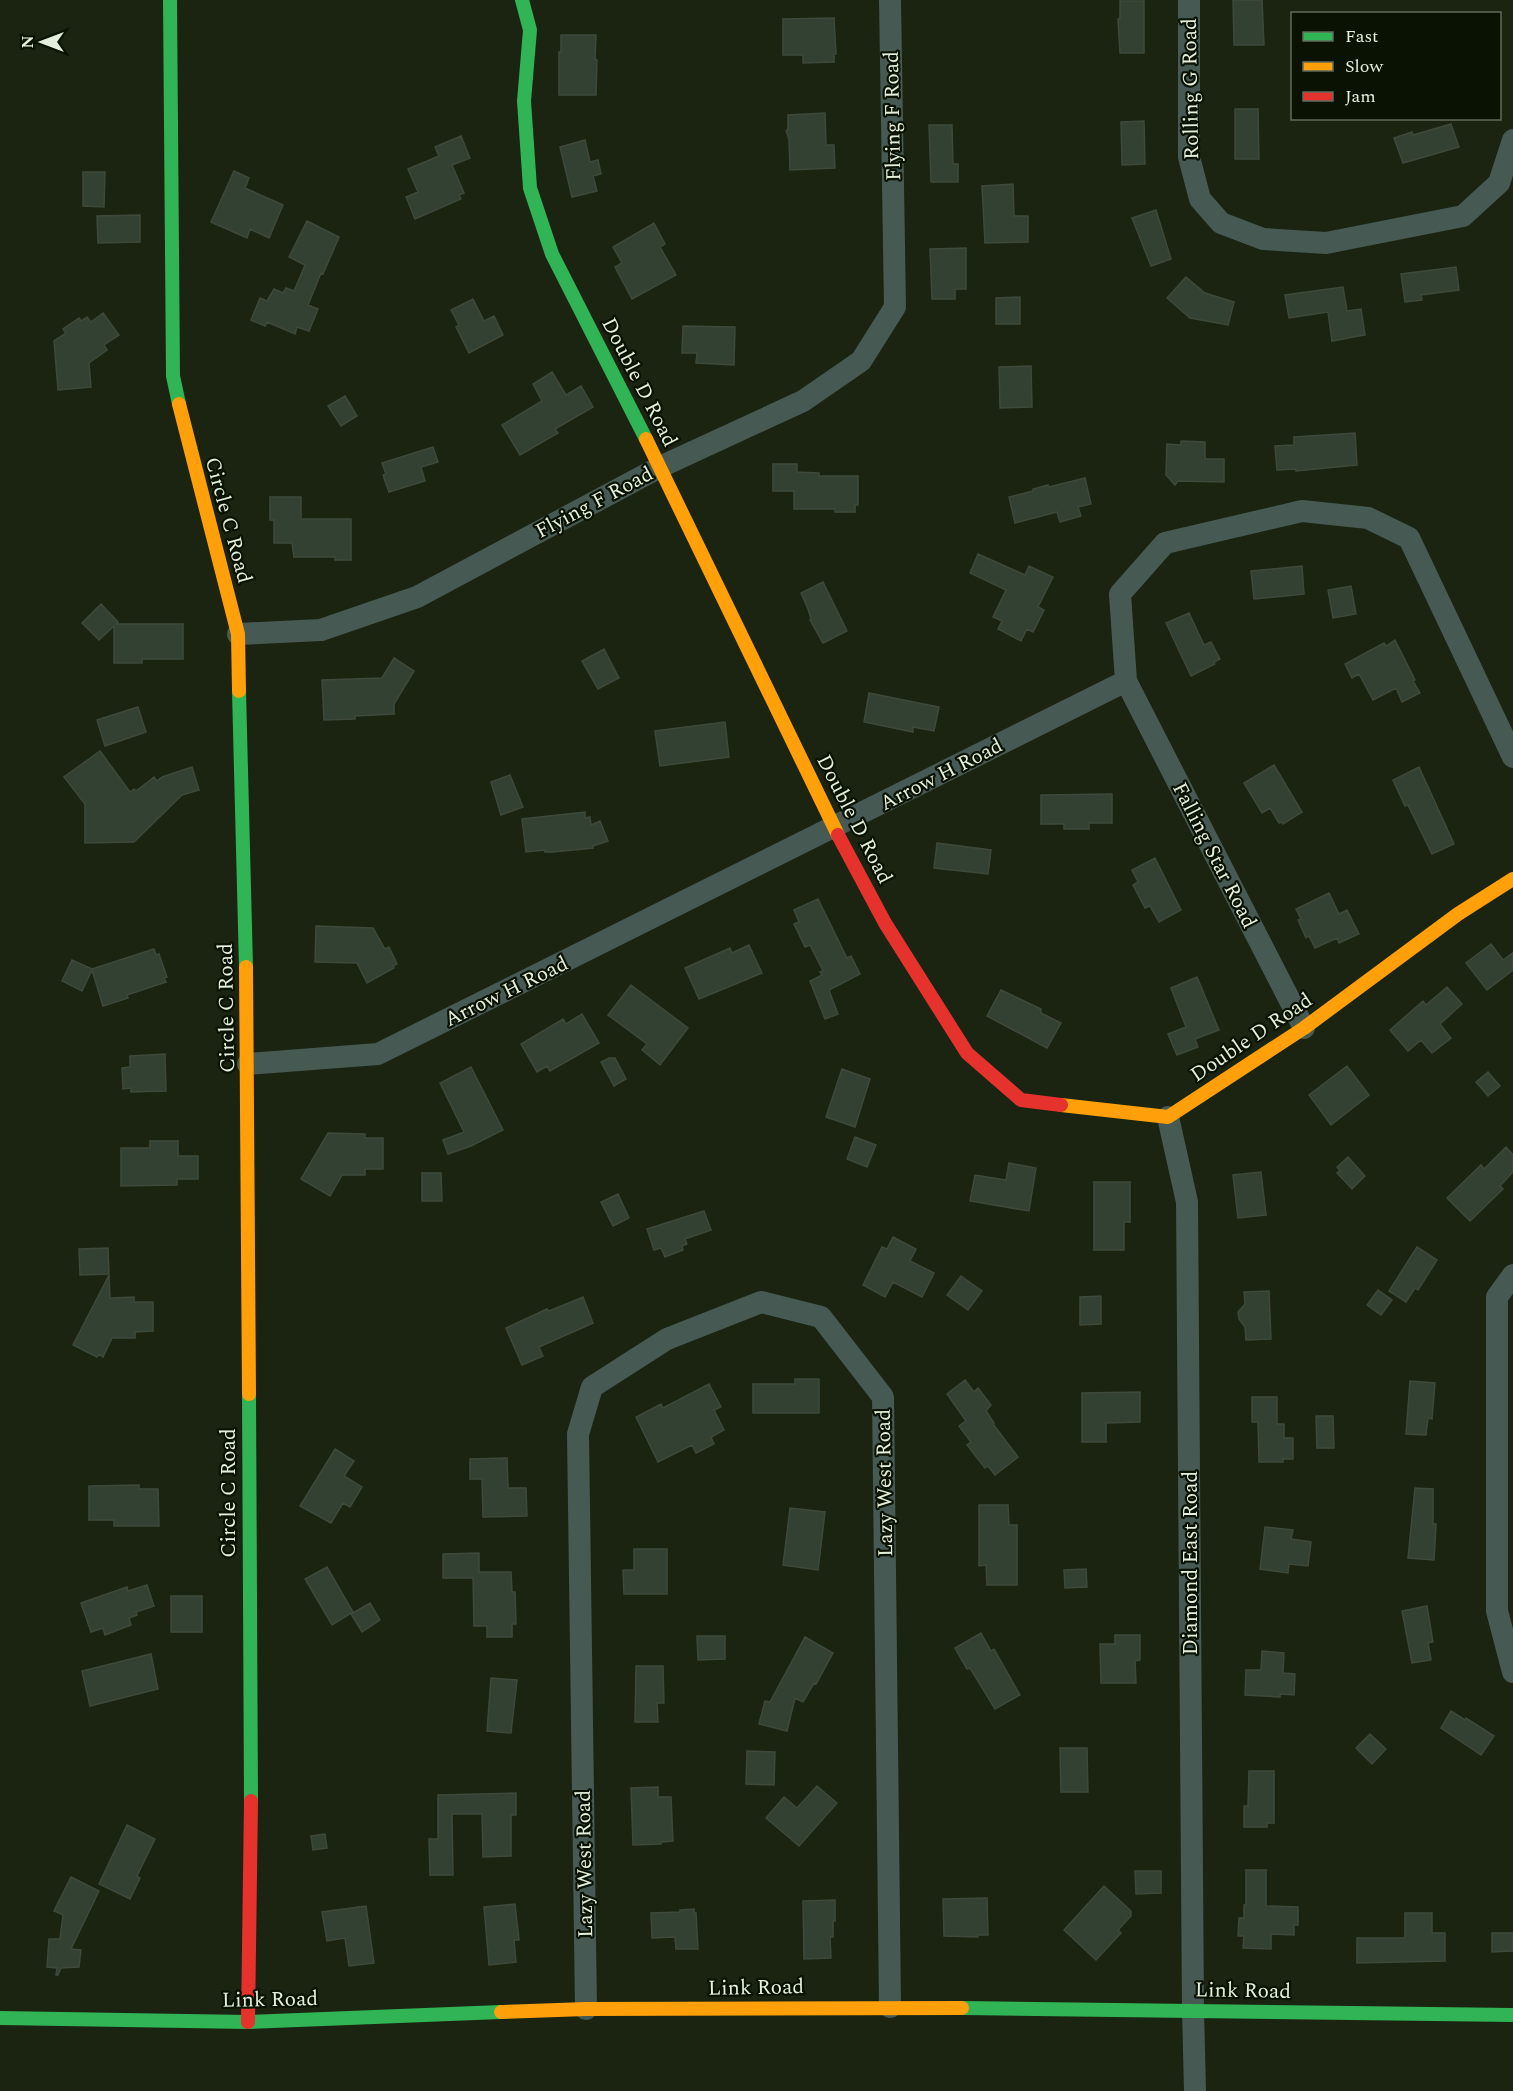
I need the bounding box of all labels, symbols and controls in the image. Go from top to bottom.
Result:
north arrow [12,12,72,72]
legend [1291,12,1501,120]
street label: Rolling G Road [1174,18,1208,160]
text: Fast [1345,23,1378,50]
text: N [16,35,40,49]
street label: Flying F Road [876,51,910,181]
text: Slow [1345,53,1384,80]
text: Jam [1345,83,1376,110]
street label: Double D Road [593,312,686,453]
street label: Circle C Road [196,454,260,587]
street label: Flying F Road [530,458,659,547]
street label: Arrow H Road [874,730,1009,820]
street label: Double D Road [808,749,901,890]
street label: Falling Star Road [1163,777,1265,934]
street label: Circle C Road [210,943,244,1073]
street label: Arrow H Road [439,948,574,1036]
street label: Double D Road [1184,985,1319,1091]
street label: Lazy West Road [868,1409,902,1557]
street label: Circle C Road [213,1428,245,1558]
street label: Diamond East Road [1175,1471,1207,1655]
street label: Lazy West Road [568,1790,602,1938]
street label: Link Road [708,1971,804,2005]
street label: Link Road [1195,1974,1291,2008]
street label: Link Road [222,1983,318,2017]

